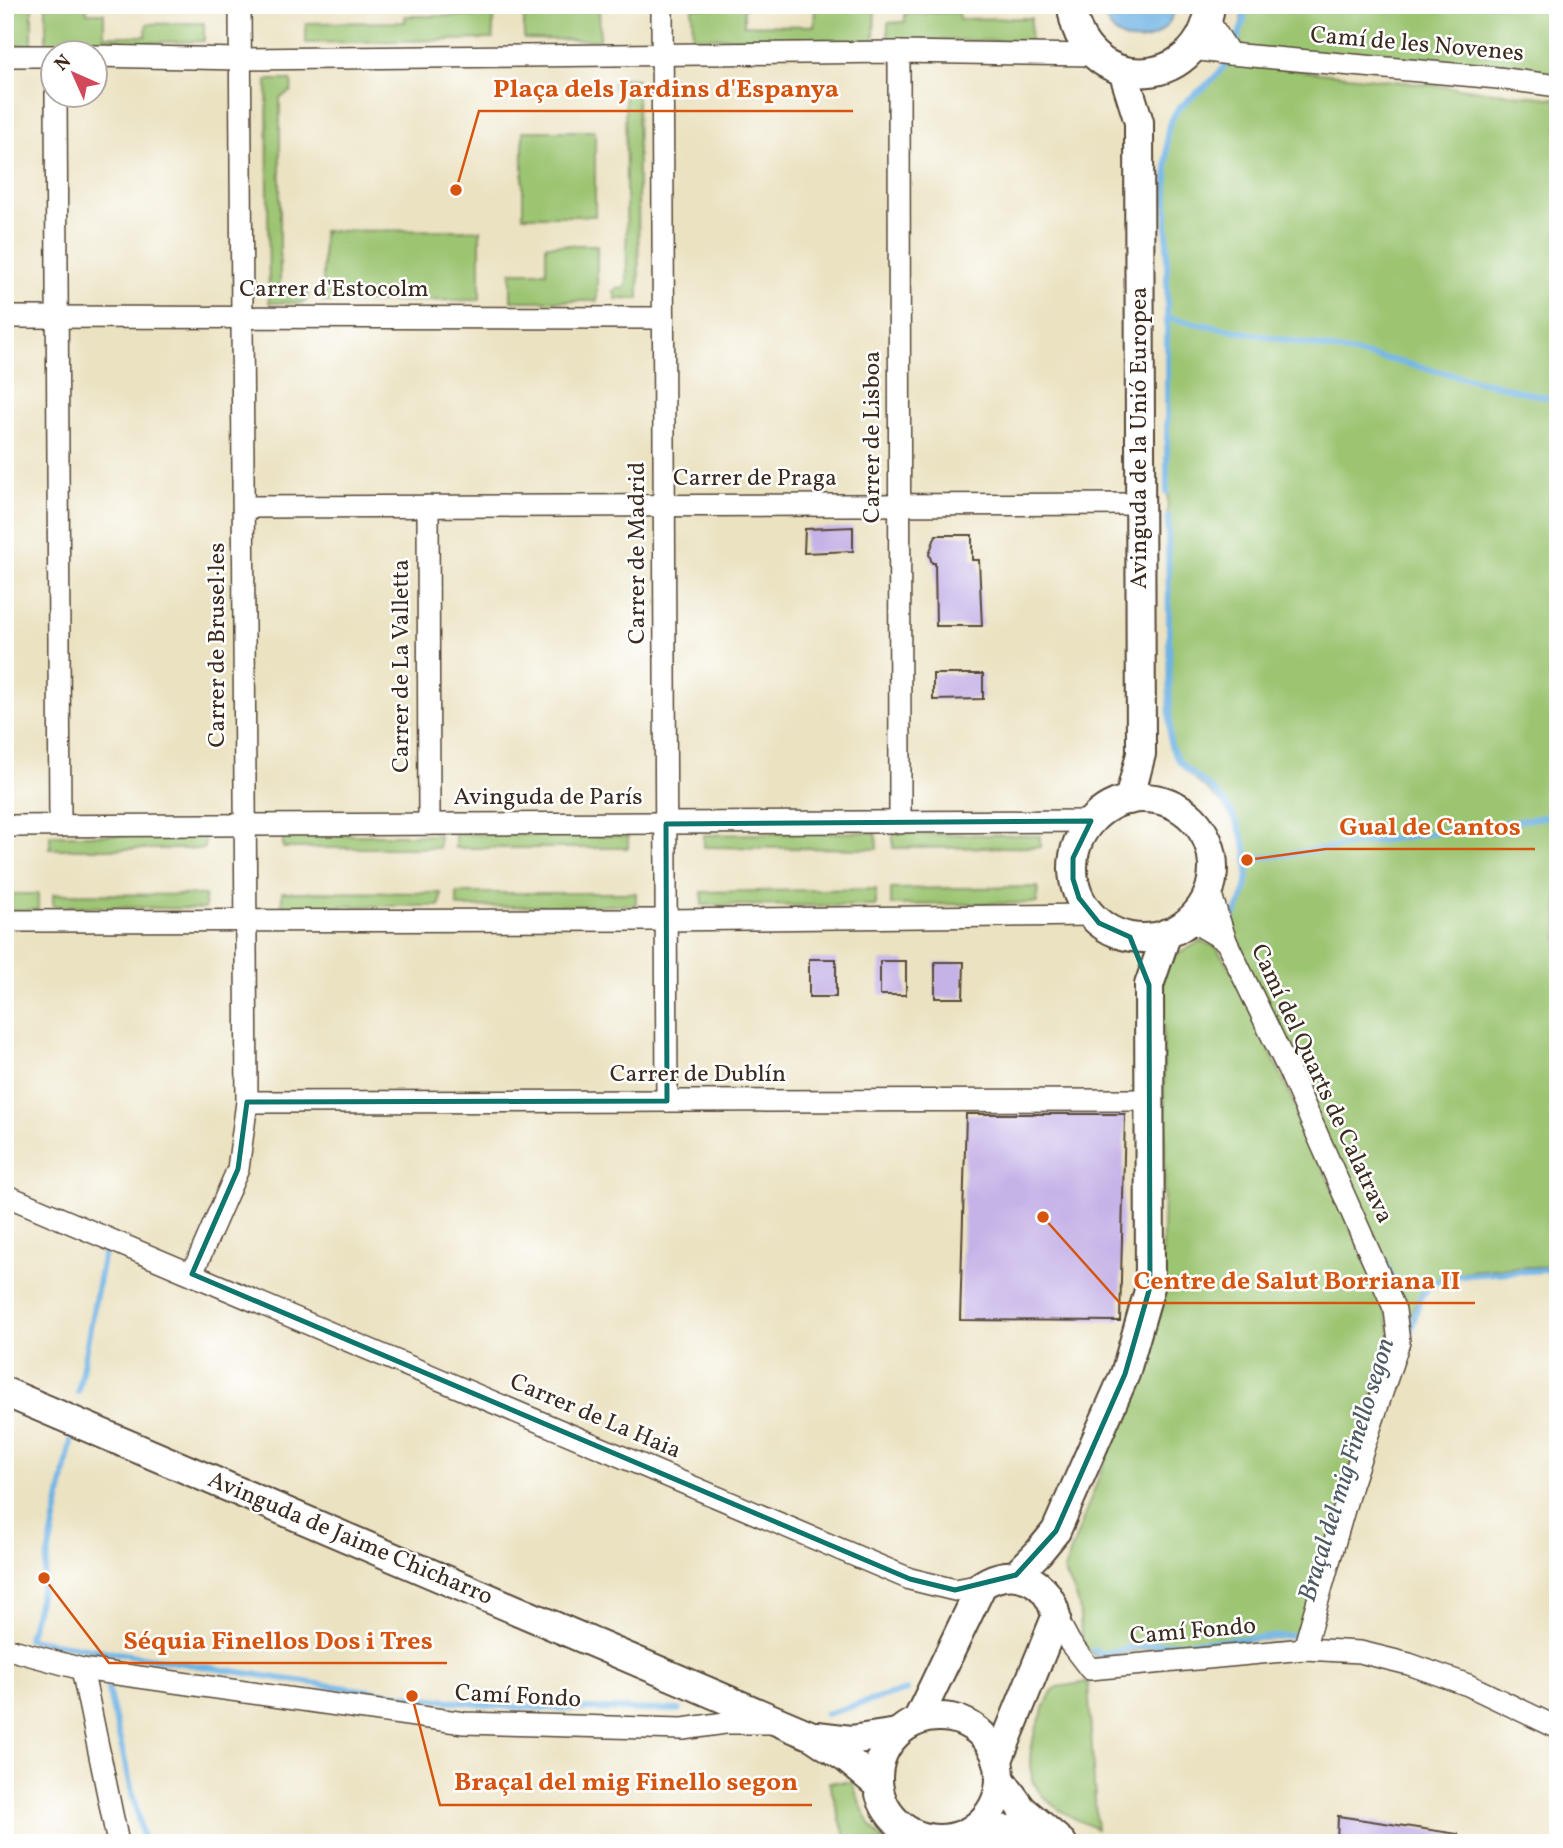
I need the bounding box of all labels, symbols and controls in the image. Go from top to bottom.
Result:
street label: Camí de les Novenes [1309,19,1525,71]
north arrow [38,38,108,108]
text: N [49,49,78,77]
callout: Plaça dels Jardins d'Espanya [479,64,853,111]
text: Plaça dels Jardins d'Espanya [493,72,839,108]
street label: Carrer d'Estocolm [239,273,429,307]
street label: Avinguda de la Unió Europea [1123,287,1157,589]
street label: Carrer de Lisboa [856,351,890,523]
street label: Carrer de Madrid [621,462,655,644]
street label: Carrer de Praga [673,462,837,496]
street label: Carrer de Brusel·les [201,543,235,747]
street label: Carrer de La Valletta [385,559,419,773]
street label: Avinguda de París [454,781,642,815]
callout: Gual de Cantos [1326,802,1535,849]
text: Gual de Cantos [1339,810,1521,846]
street label: Camí del Quarts de Calatrava [1241,939,1401,1229]
street label: Carrer de Dublín [610,1058,786,1092]
callout: Centre de Salut Borriana II [1120,1256,1475,1303]
text: Centre de Salut Borriana II [1134,1264,1460,1300]
water label: Braçal del mig Finello segon [1290,1334,1404,1606]
street label: Carrer de La Haia [504,1366,686,1468]
street label: Avinguda de Jaime Chicharro [202,1463,498,1615]
street label: Camí Fondo [1128,1610,1258,1654]
callout: Séquia Finellos Dos i Tres [109,1616,447,1663]
text: Séquia Finellos Dos i Tres [123,1624,433,1660]
street label: Camí Fondo [454,1677,582,1717]
callout: Braçal del mig Finello segon [440,1758,812,1805]
text: Braçal del mig Finello segon [454,1765,798,1801]

